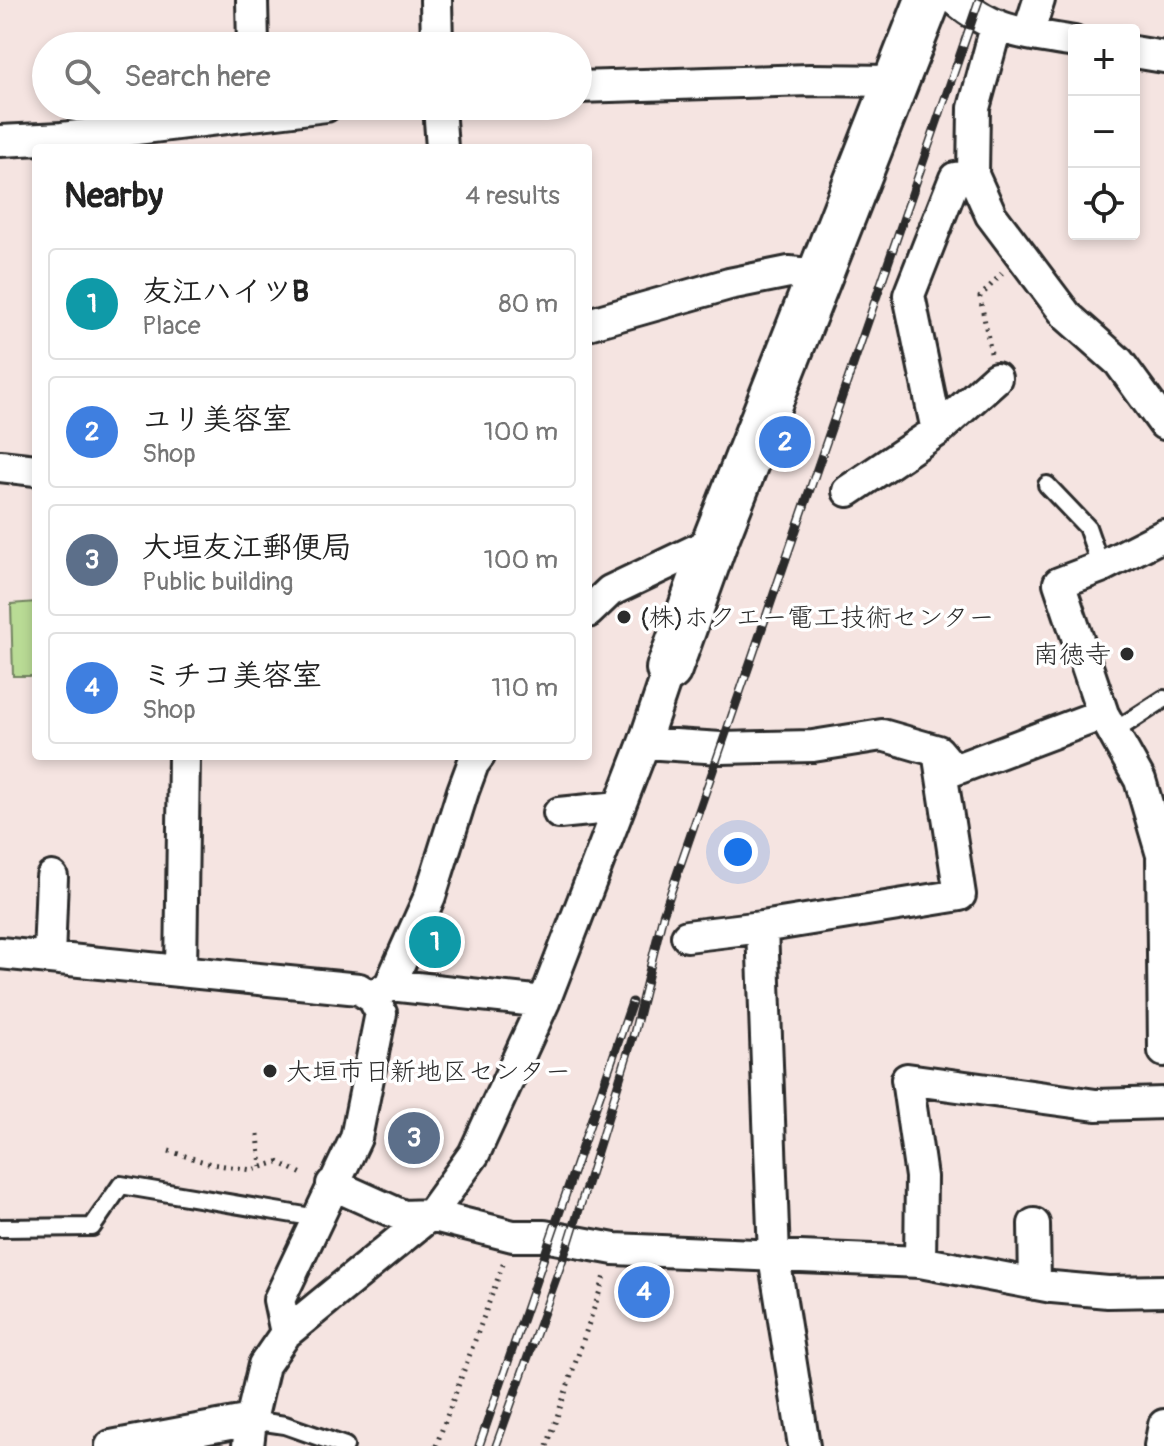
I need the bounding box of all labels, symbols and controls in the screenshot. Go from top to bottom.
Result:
map controls [1068,24,1140,240]
button: + [1068,24,1140,96]
search box [32,32,592,120]
icon: search [60,54,104,98]
text: Search here [124,58,271,95]
button: − [1068,96,1140,168]
button: locate [1068,168,1140,240]
text: Nearby [64,175,163,218]
text: 4 results [465,180,560,212]
text: 友江ハイツB [142,273,309,310]
text: 1 [87,288,97,320]
text: 80 m [498,288,558,320]
text: Place [142,310,201,342]
text: ユリ美容室 [142,401,292,438]
pin: 2 [759,412,811,472]
text: 2 [85,416,99,448]
text: 100 m [484,416,558,448]
text: Shop [142,438,196,470]
text: 大垣友江郵便局 [142,529,352,566]
text: 3 [85,544,99,576]
text: 100 m [484,544,558,576]
text: Public building [142,566,293,598]
place label: (株)ホクエー電工技術センター [640,602,994,634]
marker: (株)ホクエー電工技術センター [615,608,633,626]
place label: 南徳寺 [1033,639,1111,671]
marker: 南徳寺 [1118,645,1136,663]
text: ミチコ美容室 [142,657,322,694]
text: 4 [84,672,100,704]
text: 110 m [491,672,558,704]
text: Shop [142,694,196,726]
your location [718,832,758,872]
pin: 1 [409,912,461,972]
place label: 大垣市日新地区センター [286,1056,571,1088]
marker: 大垣市日新地区センター [261,1062,279,1080]
pin: 3 [388,1108,440,1168]
pin: 4 [618,1262,670,1322]

